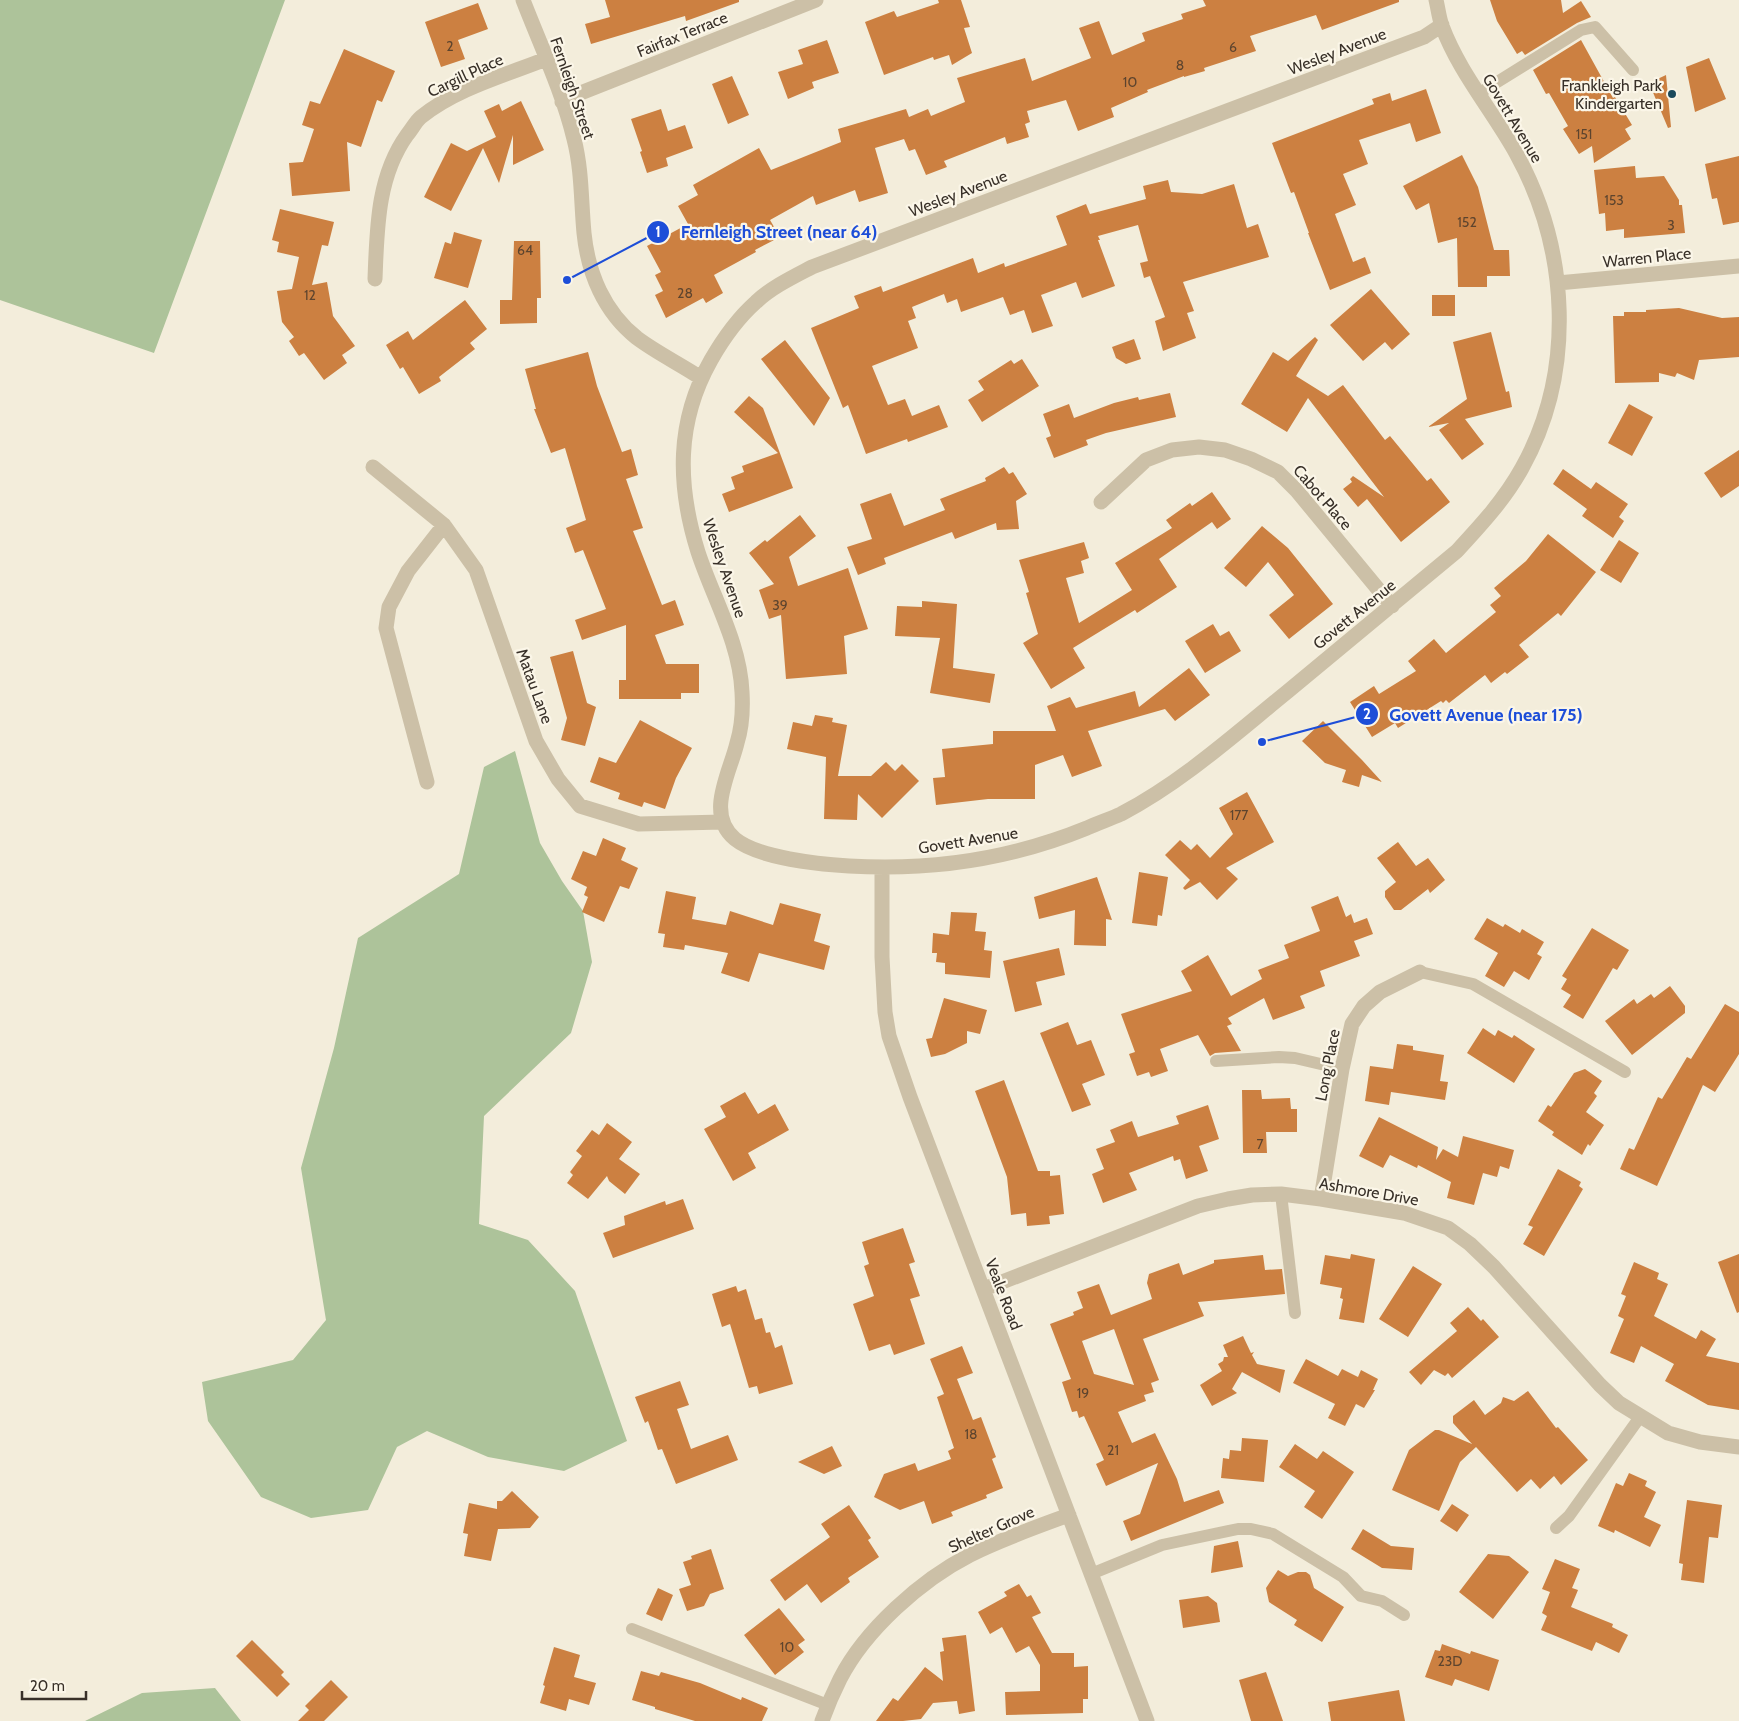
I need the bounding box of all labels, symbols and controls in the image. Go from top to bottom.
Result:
street label: Fairfax Terrace [634,8,730,61]
street label: Wesley Avenue [1285,24,1389,79]
street label: Fernleigh Street [546,35,599,142]
house number: 2 [446,37,454,55]
house number: 6 [1229,38,1237,56]
street label: Cargill Place [424,50,506,101]
house number: 8 [1176,56,1184,74]
street label: Govett Avenue [1479,70,1547,166]
house number: 10 [1123,73,1137,91]
place label: Frankleigh Park Kindergarten [1561,76,1663,113]
marker: Frankleigh Park Kindergarten [1666,88,1678,100]
house number: 151 [1576,125,1592,143]
street label: Wesley Avenue [906,166,1010,221]
house number: 153 [1604,191,1624,209]
house number: 152 [1457,213,1477,231]
callout: Fernleigh Street (near 64) [646,215,888,248]
house number: 3 [1667,216,1675,234]
text: Fernleigh Street (near 64) [681,221,877,243]
text: 1 [655,223,661,241]
house number: 64 [517,241,533,259]
street label: Warren Place [1602,243,1692,272]
house number: 28 [677,284,693,302]
house number: 12 [304,286,316,304]
street label: Cabot Place [1289,461,1356,534]
street label: Wesley Avenue [699,516,750,620]
street label: Govett Avenue [1309,575,1399,653]
house number: 39 [772,596,788,614]
street label: Matau Lane [512,646,557,726]
callout: Govett Avenue (near 175) [1354,698,1592,731]
text: Govett Avenue (near 175) [1389,704,1583,726]
text: 2 [1363,705,1371,723]
house number: 177 [1230,806,1248,824]
street label: Govett Avenue [917,823,1019,858]
street label: Long Place [1311,1027,1344,1103]
house number: 7 [1256,1135,1264,1153]
street label: Ashmore Drive [1318,1173,1420,1210]
street label: Veale Road [981,1256,1026,1333]
house number: 19 [1077,1384,1089,1402]
house number: 18 [964,1425,978,1443]
house number: 21 [1107,1441,1119,1459]
street label: Shelter Grove [945,1502,1037,1557]
house number: 10 [780,1638,794,1656]
house number: 23D [1437,1652,1463,1670]
scale bar [22,1668,86,1700]
text: 20 m [30,1677,65,1695]

